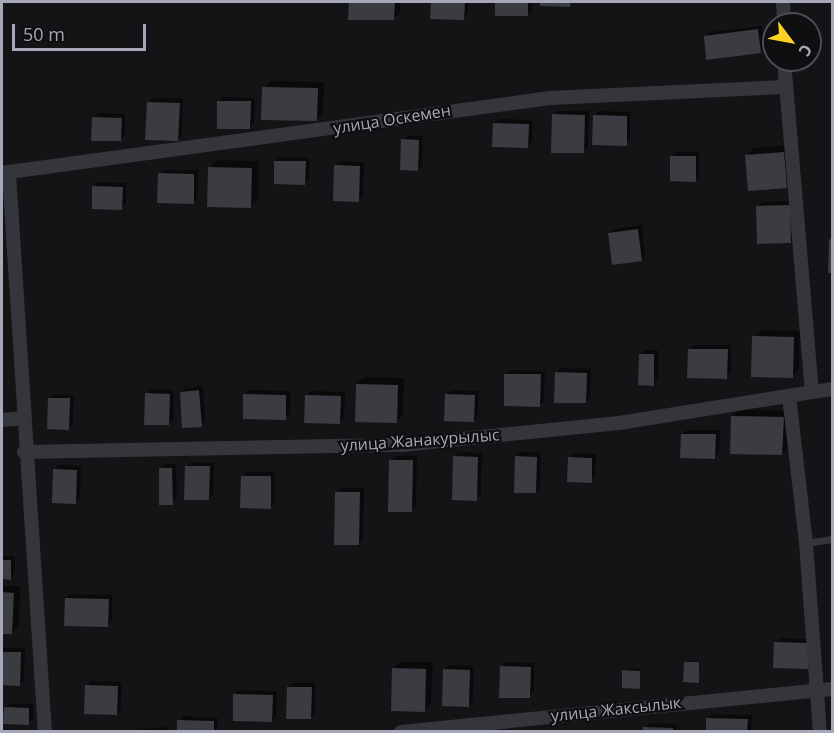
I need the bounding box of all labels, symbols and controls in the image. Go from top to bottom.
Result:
scale bar [15,12,148,50]
north arrow [762,12,822,72]
text: 50 m [23,22,65,46]
text: С [794,40,818,61]
street label: улица Оскемен [332,100,452,138]
street label: улица Жанакурылыс [340,425,500,455]
street label: улица Жаксылык [550,693,682,725]

